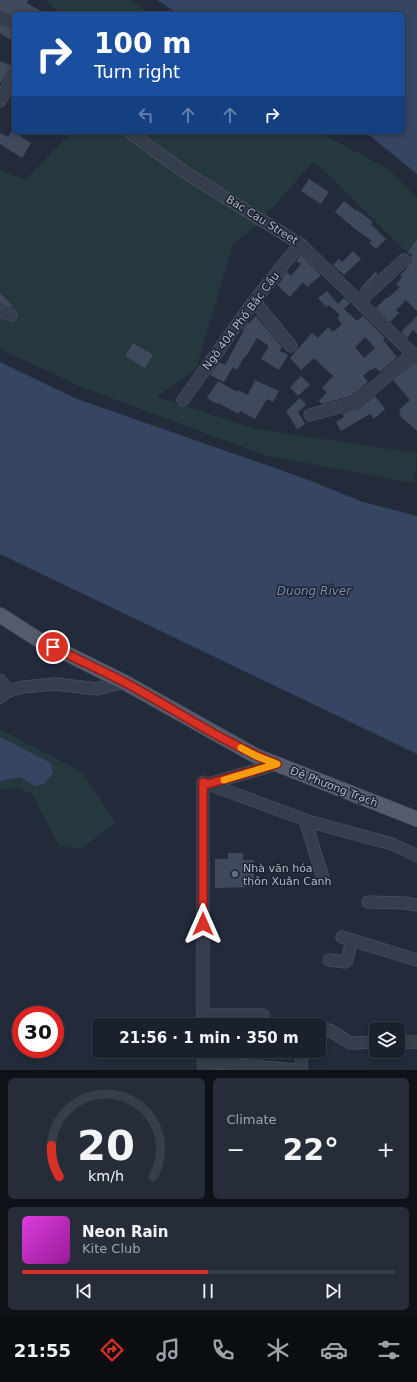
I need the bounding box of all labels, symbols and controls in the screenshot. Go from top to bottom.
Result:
text: 100 m [94,27,191,60]
icon: right [28,28,80,80]
text: Turn right [94,61,180,82]
icon: left [135,104,157,126]
icon: ahead [177,104,199,126]
icon: ahead [219,104,241,126]
icon: right [261,104,283,126]
street label: Bac Cau Street [224,193,301,248]
street label: Ngõ 404 Phố Bắc Cầu [200,270,282,372]
water label: Duong River [277,584,352,598]
pin [36,630,70,664]
icon: arrive [42,636,64,658]
street label: Đê Phương Trạch [288,764,380,810]
place label: Nhà văn hóa thôn Xuân Canh [243,862,332,888]
marker: Nhà văn hóa thôn Xuân Canh [230,869,240,879]
position arrow [182,903,224,945]
speed limit sign: 30 [12,1006,64,1058]
map controls [369,1022,405,1058]
button: layers [369,1022,405,1058]
text: 21:56 · 1 min · 350 m [119,1029,299,1047]
text: Climate [227,1112,277,1127]
text: 20 [77,1120,135,1169]
text: 22° [282,1132,339,1167]
text: − [227,1137,245,1162]
text: + [377,1137,395,1162]
text: km/h [88,1167,124,1183]
text: Neon Rain [82,1223,168,1241]
text: Kite Club [82,1241,141,1256]
icon: previous [73,1280,95,1302]
icon: pause [197,1280,219,1302]
icon: next [322,1280,344,1302]
icon: directions [98,1336,126,1364]
icon: music [154,1336,182,1364]
icon: phone [209,1336,237,1364]
icon: climate [264,1336,292,1364]
icon: car [320,1336,348,1364]
icon: filters [375,1336,403,1364]
text: 21:55 [14,1340,71,1361]

